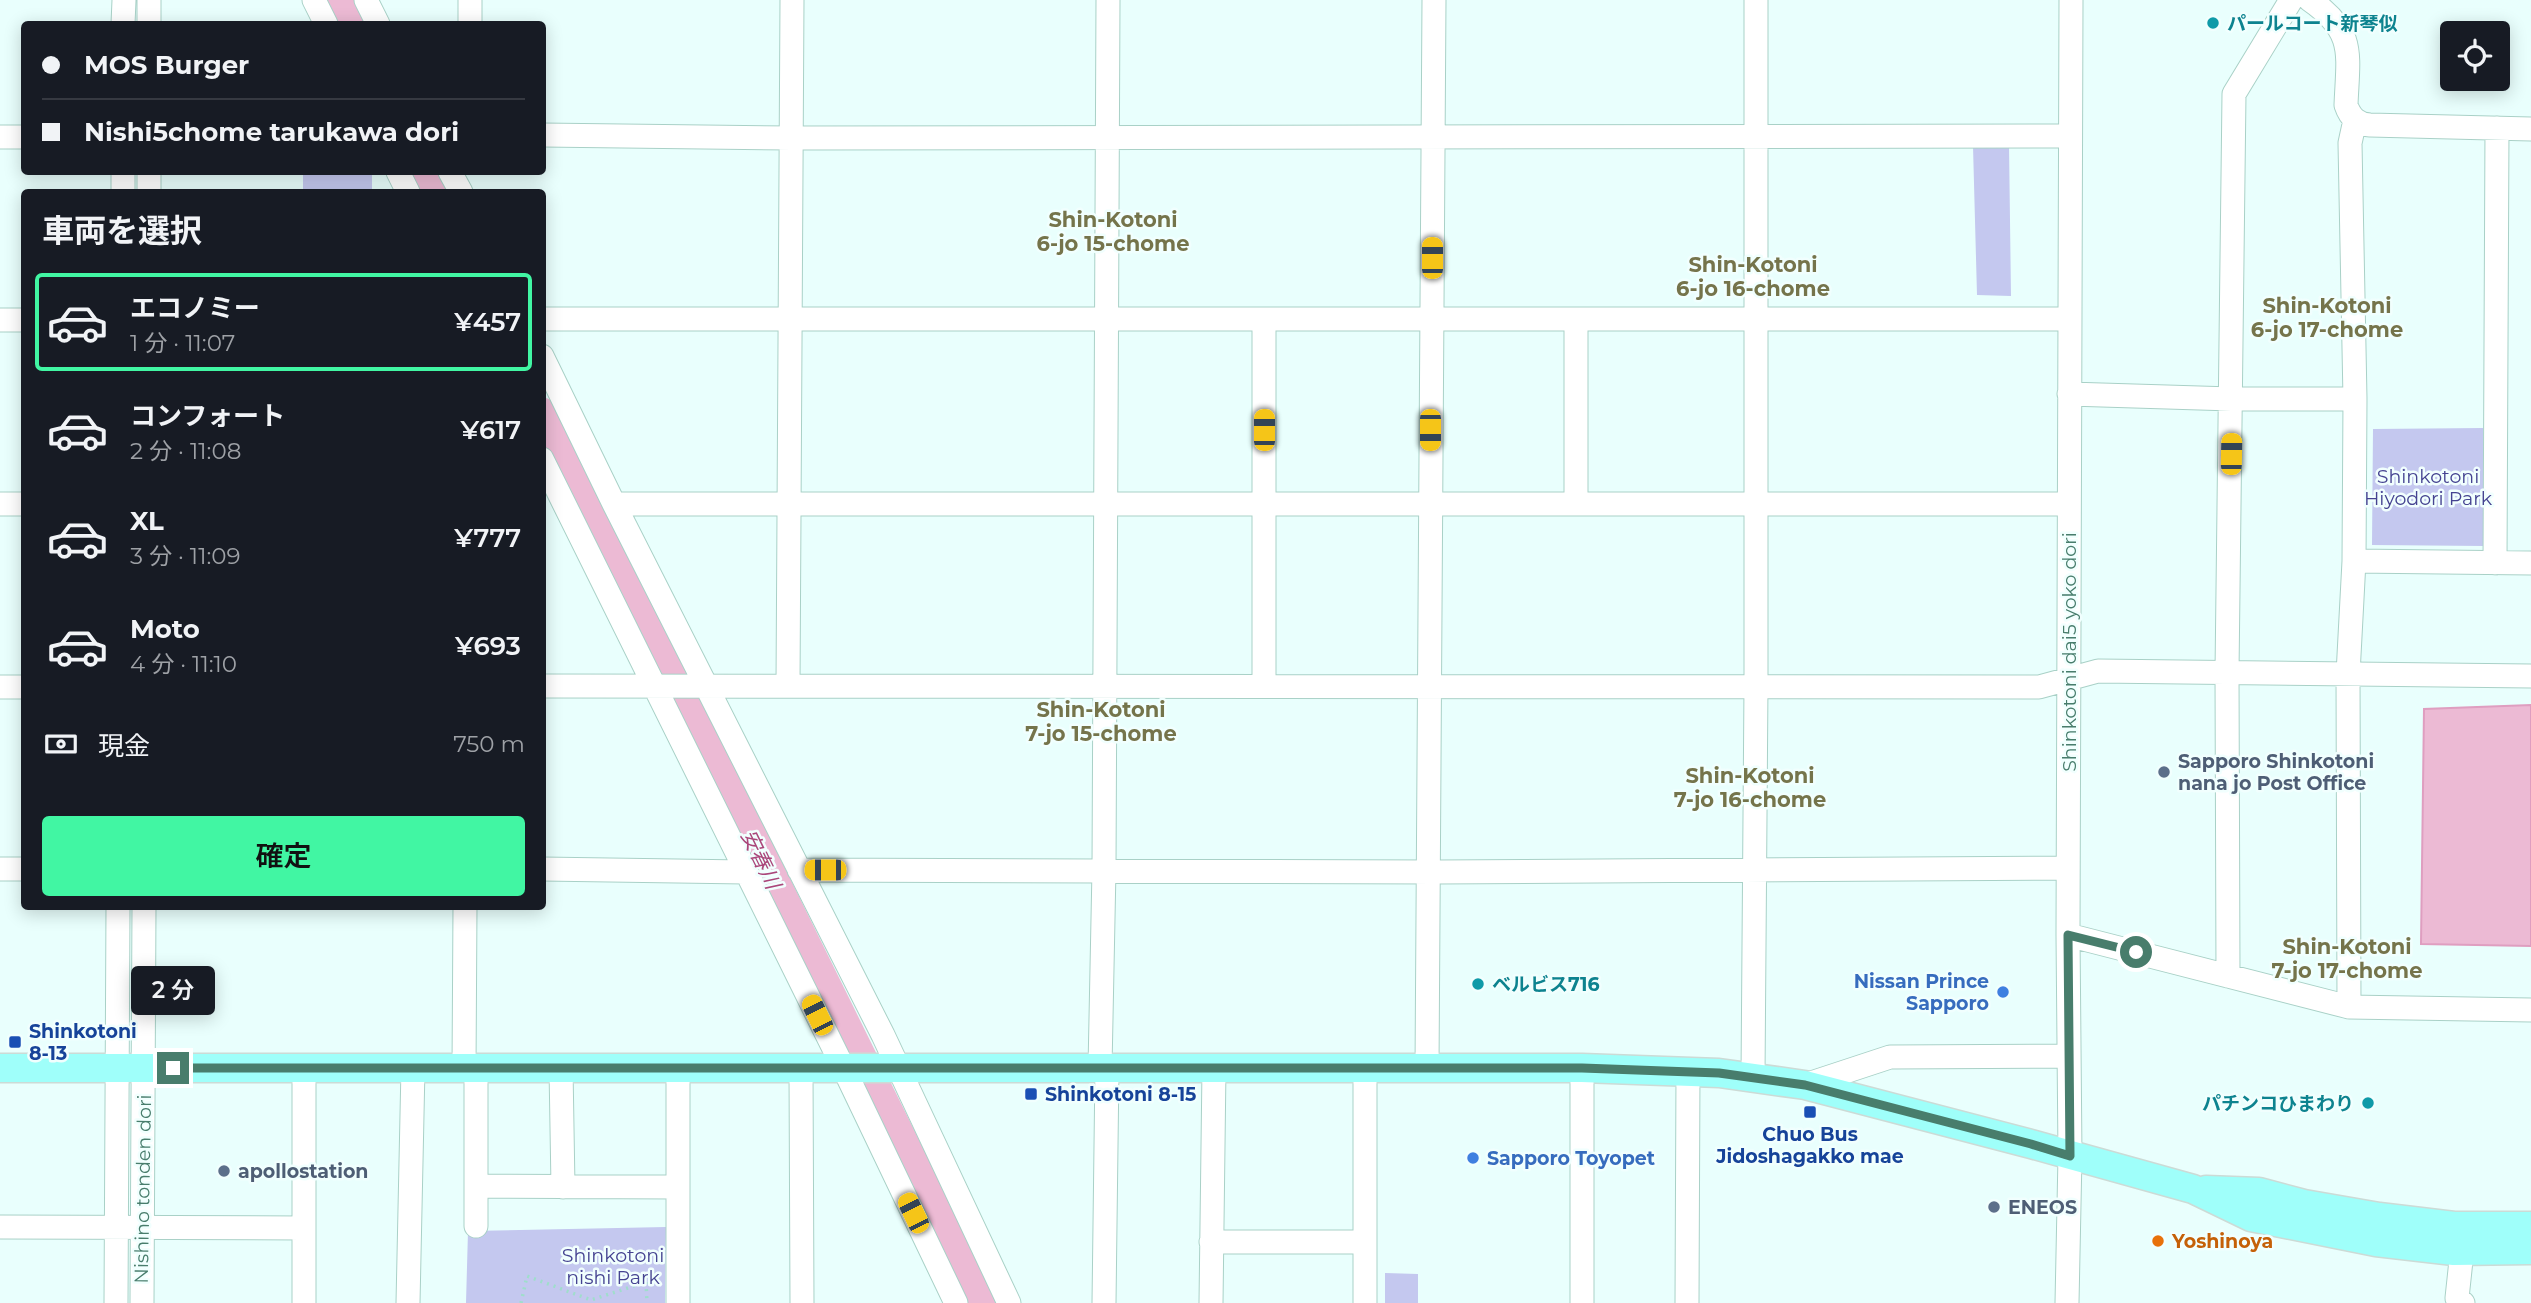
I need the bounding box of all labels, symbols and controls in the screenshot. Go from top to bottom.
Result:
place label: パールコート新琴似 [2227,12,2398,35]
marker: パールコート新琴似 [2205,15,2221,31]
map controls [2440,21,2510,91]
button: locate [2440,21,2510,91]
text: MOS Burger [84,49,249,81]
text: Nishi5chome tarukawa dori [84,116,459,148]
district label: Shin-Kotoni 6-jo 15-chome [1037,207,1189,256]
text: 車両を選択 [42,211,202,250]
car [1422,237,1443,279]
district label: Shin-Kotoni 6-jo 16-chome [1676,252,1830,301]
icon: car [46,291,109,354]
text: エコノミー [130,292,260,324]
district label: Shin-Kotoni 6-jo 17-chome [2251,293,2403,342]
text: ¥457 [454,306,521,338]
text: 1 分 · 11:07 [130,329,235,357]
icon: car [46,399,109,462]
text: コンフォート [130,400,285,432]
car [1254,409,1275,451]
car [1420,409,1441,451]
text: ¥617 [461,414,521,446]
car [2221,433,2242,475]
text: 2 分 · 11:08 [130,437,241,465]
park label: Shinkotoni Hiyodori Park [2364,465,2493,510]
text: XL [130,505,164,537]
icon: car [46,507,109,570]
text: ¥777 [454,522,521,554]
street label: Shinkotoni dai5 yoko dori [2058,532,2081,772]
text: 3 分 · 11:09 [130,542,241,570]
text: Moto [130,613,200,645]
icon: car [46,615,109,678]
text: ¥693 [455,630,521,662]
text: 4 分 · 11:10 [130,650,237,678]
district label: Shin-Kotoni 7-jo 15-chome [1025,697,1177,746]
icon: cash [42,725,80,763]
text: 現金 [98,730,150,762]
text: 750 m [453,730,525,758]
place label: Sapporo Shinkotoni nana jo Post Office [2178,750,2374,795]
district label: Shin-Kotoni 7-jo 16-chome [1674,763,1826,812]
marker: Sapporo Shinkotoni nana jo Post Office [2156,764,2172,780]
button: 確定 [42,816,525,896]
water label: 安春川 [736,825,787,895]
car [805,860,847,881]
district label: Shin-Kotoni 7-jo 17-chome [2272,934,2422,983]
route start [2120,936,2152,968]
callout: 2 分 [131,967,215,1016]
place label: Nissan Prince Sapporo [1854,970,1989,1015]
place label: ベルビス716 [1492,973,1600,996]
text: 2 分 [152,976,194,1004]
marker: ベルビス716 [1470,976,1486,992]
marker: Nissan Prince Sapporo [1995,984,2011,1000]
car [799,992,836,1038]
place label: Shinkotoni 8-13 [29,1020,137,1065]
marker: Shinkotoni 8-13 [7,1034,23,1050]
route end [157,1052,189,1084]
place label: Shinkotoni 8-15 [1045,1083,1196,1106]
marker: Shinkotoni 8-15 [1023,1086,1039,1102]
place label: パチンコひまわり [2202,1092,2354,1115]
street label: Nishino tonden dori [130,1094,156,1284]
marker: パチンコひまわり [2360,1095,2376,1111]
marker: Chuo Bus Jidoshagakko mae [1802,1104,1818,1120]
place label: Chuo Bus Jidoshagakko mae [1715,1123,1904,1168]
place label: Sapporo Toyopet [1487,1147,1655,1170]
marker: Sapporo Toyopet [1465,1150,1481,1166]
place label: apollostation [238,1160,368,1183]
marker: apollostation [216,1163,232,1179]
car [895,1190,932,1236]
place label: ENEOS [2008,1196,2077,1219]
marker: ENEOS [1986,1199,2002,1215]
place label: Yoshinoya [2171,1230,2273,1253]
marker: Yoshinoya [2150,1233,2166,1249]
park label: Shinkotoni nishi Park [562,1244,664,1289]

